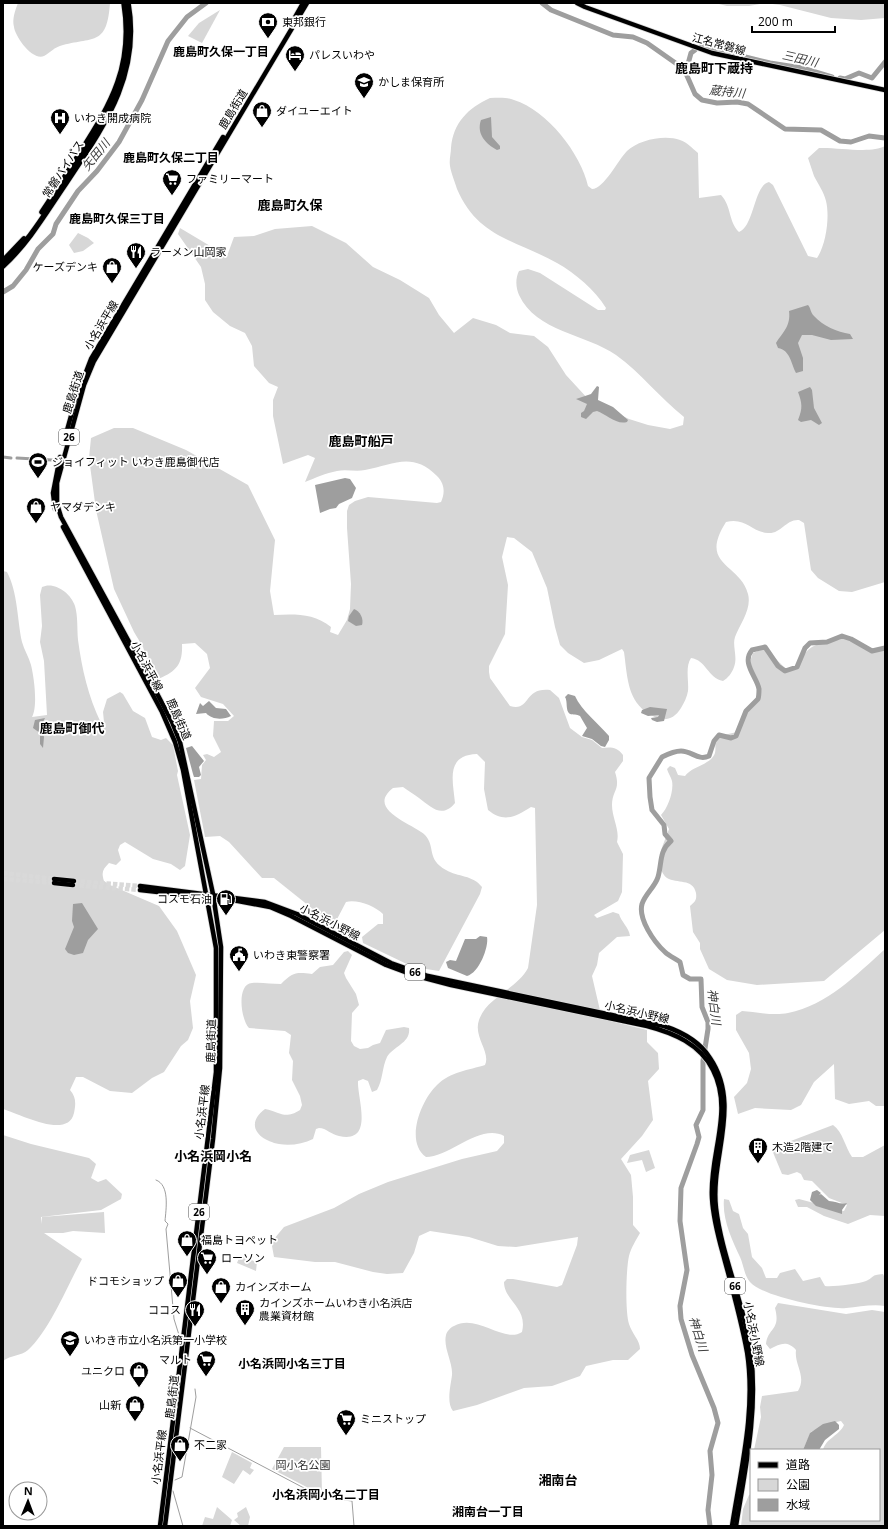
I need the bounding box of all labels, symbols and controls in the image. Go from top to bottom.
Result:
scale bar [752,8,835,34]
bank icon: 東邦銀行 [257,11,279,39]
text: 200 m [758,13,793,30]
place label: 東邦銀行 [282,14,326,29]
street label: 江名常磐線 [691,29,748,58]
district label: 鹿島町久保一丁目 [173,43,269,60]
hotel icon: パレスいわや [284,44,306,72]
water label: 三田川 [781,46,822,71]
place label: パレスいわや [309,47,375,62]
district label: 鹿島町下蔵持 [675,59,753,77]
school or university icon: かしま保育所 [353,71,375,99]
place label: かしま保育所 [378,74,445,89]
water label: 蔵持川 [708,81,748,102]
street label: 鹿島街道 [215,86,250,131]
shop icon: ダイユーエイト [251,100,273,128]
place label: ダイユーエイト [276,103,353,118]
hospital icon: いわき開成病院 [49,107,71,135]
place label: いわき開成病院 [74,110,151,125]
water label: 矢田川 [78,134,115,174]
street label: 常磐バイパス [38,137,87,200]
district label: 鹿島町久保二丁目 [123,149,219,166]
supermarket icon: ファミリーマート [161,168,183,196]
place label: ファミリーマート [186,171,274,186]
district label: 鹿島町久保 [257,196,323,214]
district label: 鹿島町久保三丁目 [69,210,165,227]
restaurant icon: ラーメン山岡家 [125,241,147,269]
place label: ラーメン山岡家 [150,244,227,259]
shop icon: ケーズデンキ [101,256,123,284]
place label: ケーズデンキ [33,259,98,274]
street label: 小名浜平線 [80,297,121,352]
street label: 鹿島街道 [59,369,86,415]
road number: 26 [59,429,79,445]
district label: 鹿島町船戸 [328,432,394,450]
sports icon: ジョイフィット いわき鹿島御代店 [27,451,49,479]
place label: ジョイフィット いわき鹿島御代店 [52,454,220,469]
shop icon: ヤマダデンキ [25,496,47,524]
place label: ヤマダデンキ [50,499,116,514]
street label: 小名浜平線 [128,638,167,694]
street label: 鹿島街道 [164,696,195,742]
district label: 鹿島町御代 [39,719,105,737]
fuel station icon: コスモ石油 [215,888,237,916]
place label: コスモ石油 [157,891,212,906]
street label: 小名浜小野線 [297,900,363,943]
public building icon: いわき東警察署 [228,944,250,972]
place label: いわき東警察署 [253,947,330,962]
road number: 66 [405,964,425,980]
water label: 神白川 [704,988,725,1028]
street label: 小名浜小野線 [603,997,671,1026]
street label: 鹿島街道 [203,1019,218,1063]
street label: 小名浜平線 [191,1084,212,1140]
building icon: 木造2階建て [747,1136,769,1164]
place label: 木造2階建て [772,1139,833,1154]
district label: 小名浜岡小名 [174,1147,252,1165]
road number: 26 [189,1204,209,1220]
shop icon: 福島トヨペット [176,1229,198,1257]
place label: 福島トヨペット [201,1232,278,1247]
supermarket icon: ローソン [196,1247,218,1275]
place label: ローソン [221,1250,265,1265]
shop icon: ドコモショップ [167,1270,189,1298]
place label: ドコモショップ [87,1273,164,1288]
shop icon: カインズホーム [210,1276,232,1304]
road number: 66 [725,1278,745,1294]
place label: カインズホーム [235,1279,311,1294]
place label: カインズホームいわき小名浜店 農業資材館 [259,1295,412,1323]
building icon: カインズホームいわき小名浜店 農業資材館 [234,1298,256,1326]
restaurant icon: ココス [184,1299,206,1327]
street label: 小名浜小野線 [741,1300,768,1368]
place label: ココス [148,1302,181,1317]
water label: 神白川 [685,1314,712,1355]
school or university icon: いわき市立小名浜第一小学校 [59,1329,81,1357]
place label: いわき市立小名浜第一小学校 [84,1332,227,1347]
supermarket icon: マルト [195,1349,217,1377]
place label: マルト [159,1352,192,1367]
district label: 小名浜岡小名三丁目 [238,1355,346,1372]
shop icon: ユニクロ [128,1360,150,1388]
place label: ユニクロ [81,1363,125,1378]
street label: 鹿島街道 [161,1374,182,1420]
shop icon: 山新 [124,1394,146,1422]
place label: 山新 [99,1397,121,1412]
supermarket icon: ミニストップ [335,1408,357,1436]
place label: ミニストップ [360,1411,426,1426]
street label: 小名浜平線 [148,1429,169,1485]
shop icon: 不二家 [169,1434,191,1462]
place label: 不二家 [194,1437,227,1452]
legend [750,1449,880,1521]
text: 道路 [786,1456,810,1473]
park label: 岡小名公園 [276,1457,331,1472]
district label: 湘南台 [538,1471,578,1489]
text: 公園 [786,1476,810,1493]
north arrow [8,1481,48,1521]
text: N [24,1483,33,1498]
district label: 小名浜岡小名二丁目 [272,1486,380,1503]
text: 水域 [786,1496,810,1513]
district label: 湘南台一丁目 [452,1503,524,1520]

